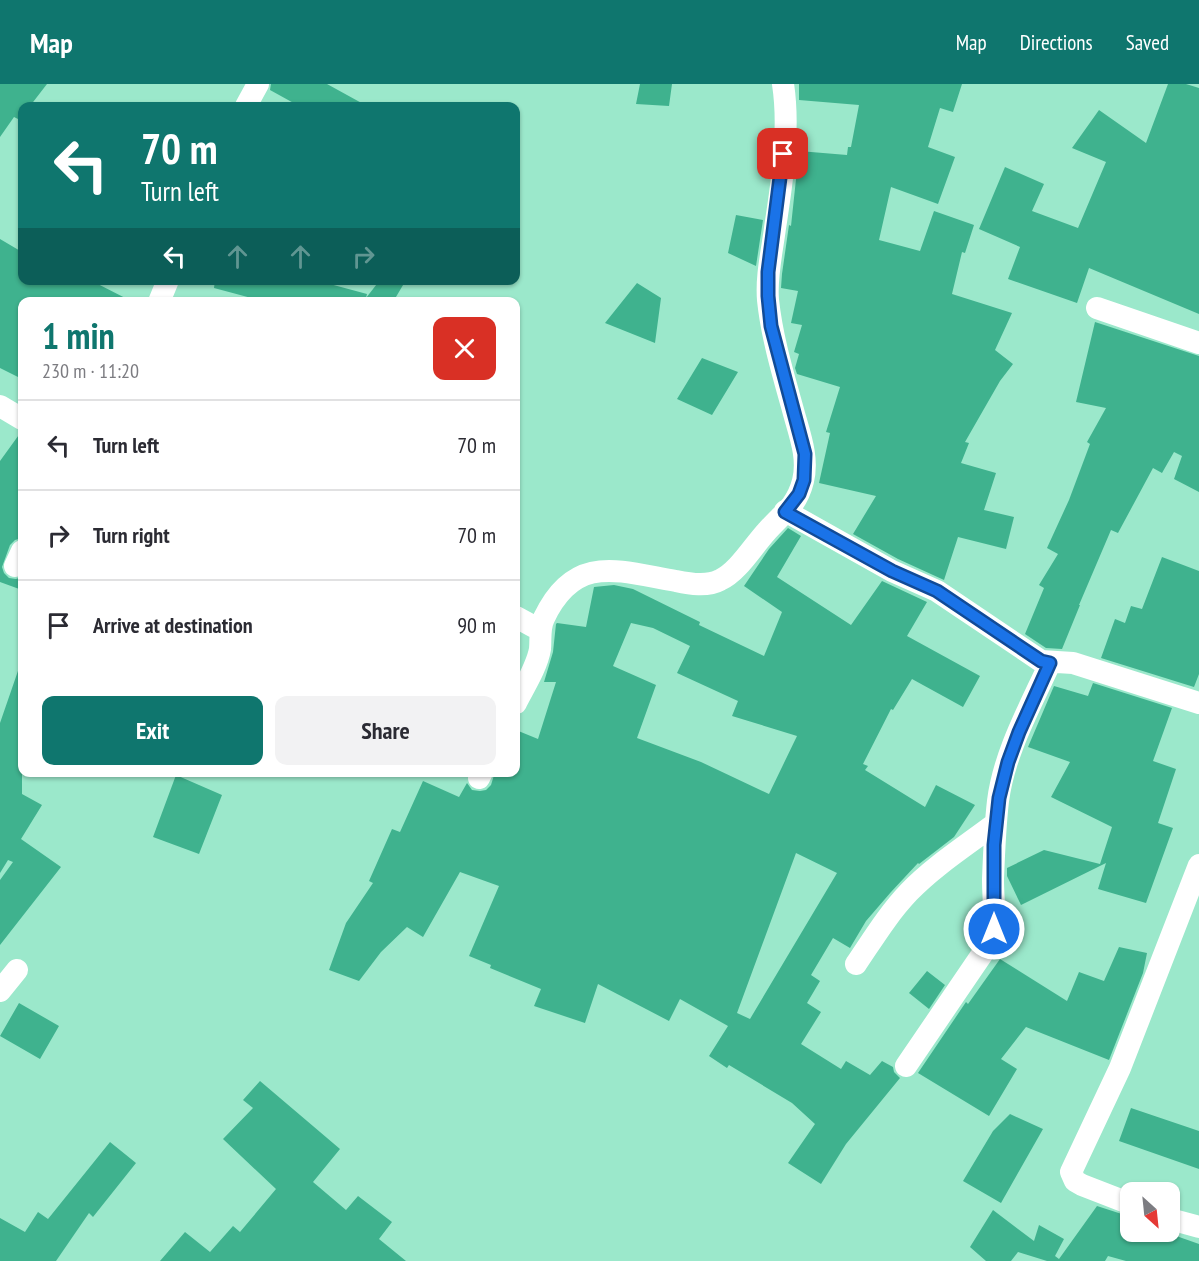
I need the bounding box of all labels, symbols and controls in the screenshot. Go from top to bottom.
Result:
text: Map [30,24,73,61]
text: Map [956,29,987,56]
text: Directions [1020,29,1093,56]
text: Saved [1126,29,1169,56]
text: 70 m [141,121,218,176]
icon: left [42,126,120,204]
pin [757,128,808,179]
icon: arrive [766,137,799,170]
text: Turn left [141,174,219,208]
icon: left [158,240,191,273]
icon: ahead [221,240,254,273]
icon: ahead [284,240,317,273]
icon: right [347,240,380,273]
text: 1 min [42,312,115,359]
button: close [433,317,496,380]
text: 230 m · 11:20 [42,358,139,384]
icon: left [42,429,75,462]
text: Turn left [93,431,159,459]
text: 70 m [457,431,496,459]
icon: right [42,519,75,552]
text: Turn right [93,521,170,549]
text: 70 m [457,521,496,549]
icon: arrive [42,609,75,642]
text: Arrive at destination [93,611,253,639]
text: 90 m [457,611,496,639]
button: Exit [42,696,263,765]
button: Share [275,696,496,765]
position arrow [962,897,1026,961]
north arrow [1120,1182,1180,1242]
map controls [1120,1182,1180,1242]

